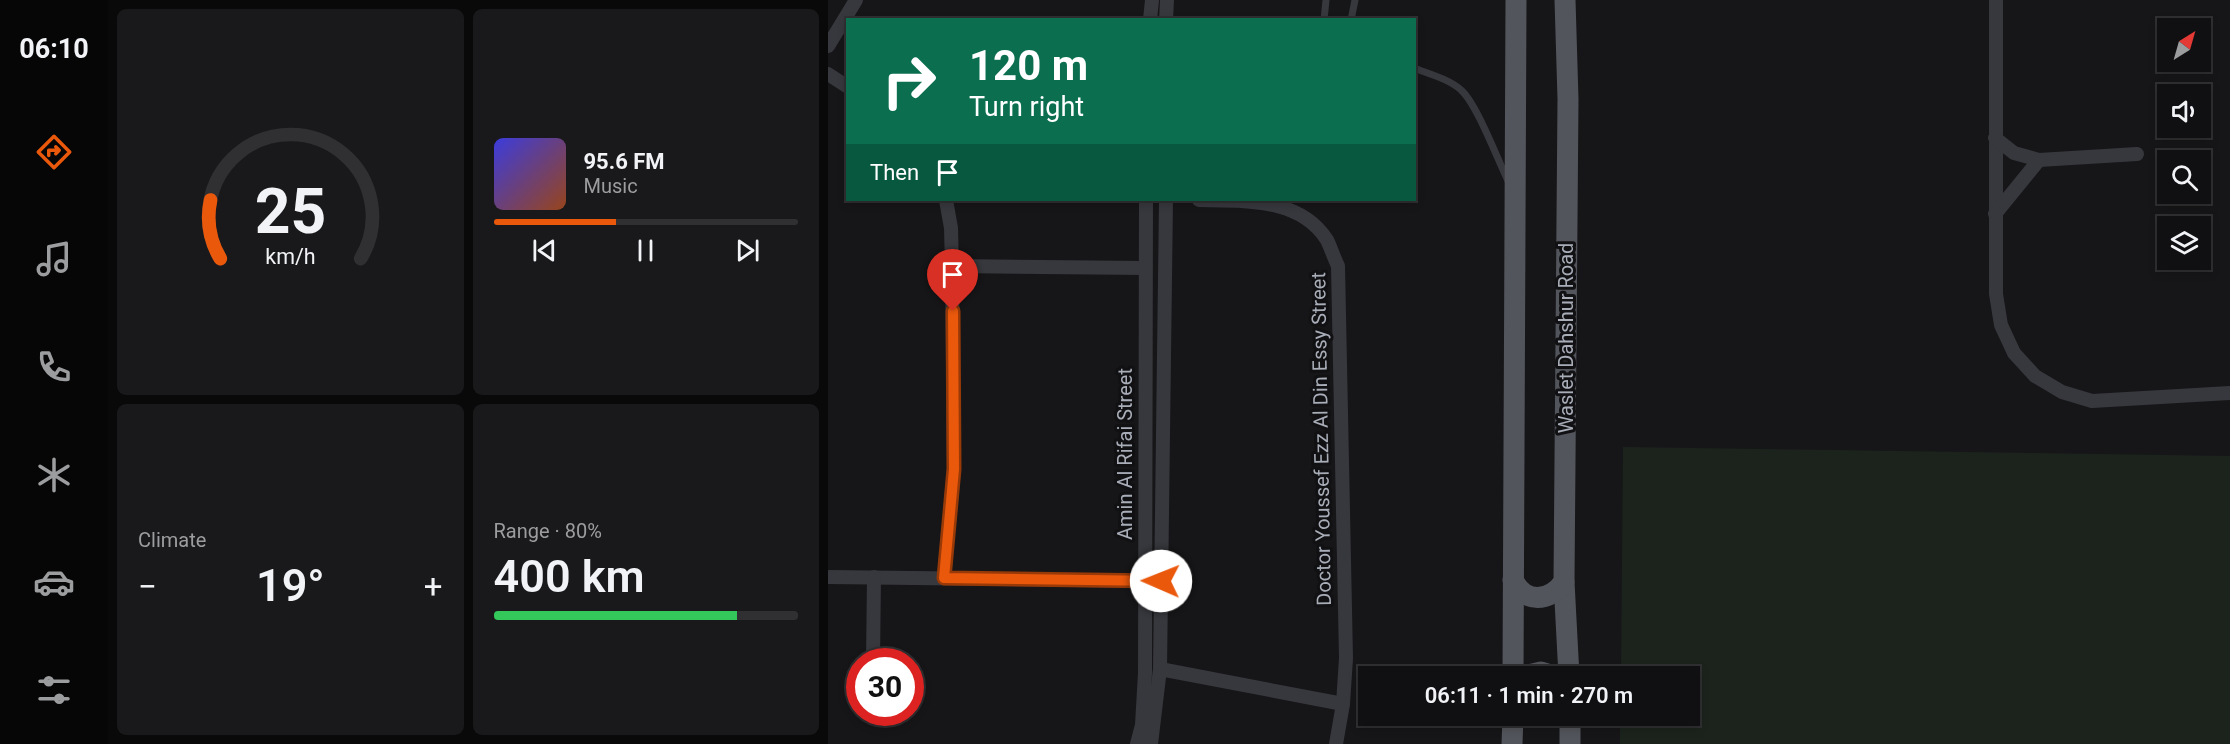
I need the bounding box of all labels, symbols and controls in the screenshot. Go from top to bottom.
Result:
north arrow [2157,18,2211,72]
map controls [2157,18,2211,270]
text: 06:10 [19,33,89,65]
text: 120 m [969,41,1088,90]
icon: right [870,42,948,120]
button: sound [2157,84,2211,138]
text: Turn right [969,91,1084,123]
icon: directions [33,131,75,173]
text: 95.6 FM [584,149,665,174]
button: search [2157,150,2211,204]
icon: arrive [931,156,964,189]
text: Then [870,160,919,185]
text: Music [584,174,638,198]
text: 25 [254,175,326,248]
button: layers [2157,216,2211,270]
icon: previous [528,234,561,267]
icon: pause [629,234,662,267]
icon: next [731,234,764,267]
icon: music [33,238,75,280]
street label: Waslet Dahshur Road [1554,243,1578,433]
text: km/h [265,245,315,270]
pin [927,249,978,311]
icon: arrive [936,258,969,291]
street label: Doctor Youssef Ezz Al Din Essy Street [1306,272,1336,606]
icon: phone [33,346,75,388]
street label: Amin Al Rifai Street [1113,368,1137,540]
icon: climate [33,454,75,496]
text: Range · 80% [494,519,602,543]
text: Climate [138,528,206,552]
position arrow [1129,549,1193,613]
text: 400 km [494,550,645,603]
text: 19° [256,559,325,612]
icon: car [33,561,75,603]
text: − [138,567,157,606]
text: + [424,567,443,606]
speed limit sign: 30 [846,648,924,726]
icon: filters [33,669,75,711]
text: 06:11 · 1 min · 270 m [1425,683,1633,708]

